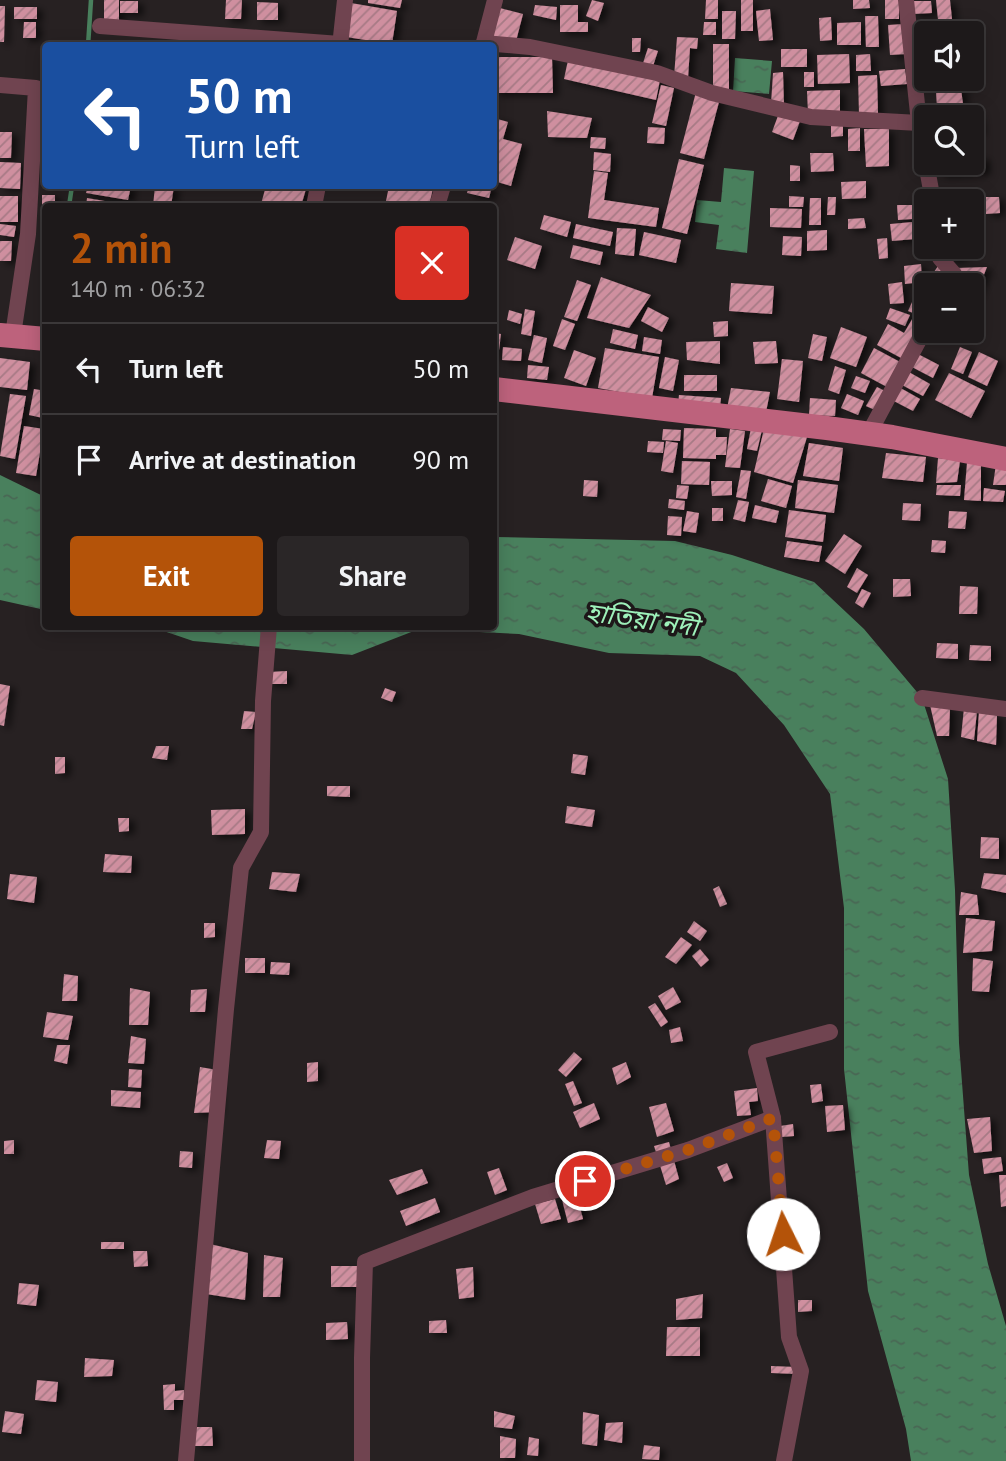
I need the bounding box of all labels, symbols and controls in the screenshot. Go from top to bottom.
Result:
map controls [914,21,984,343]
button: sound [914,21,984,91]
text: 50 m [185,63,292,127]
icon: left [70,70,161,161]
button: search [914,105,984,175]
text: Turn left [185,125,300,167]
button: + [914,189,984,259]
text: 2 min [70,220,172,275]
button: close [395,226,469,300]
button: − [914,273,984,343]
text: 140 m · 06:32 [70,274,206,303]
icon: left [70,350,108,388]
text: Turn left [129,352,223,385]
text: 50 m [413,352,469,385]
icon: arrive [70,441,108,479]
text: Arrive at destination [129,443,356,476]
text: 90 m [413,443,469,476]
button: Exit [70,536,263,616]
button: Share [277,536,469,616]
water label: হাতিয়া নদী [584,595,705,644]
pin [555,1151,615,1211]
icon: arrive [566,1162,604,1200]
position arrow [746,1197,820,1271]

